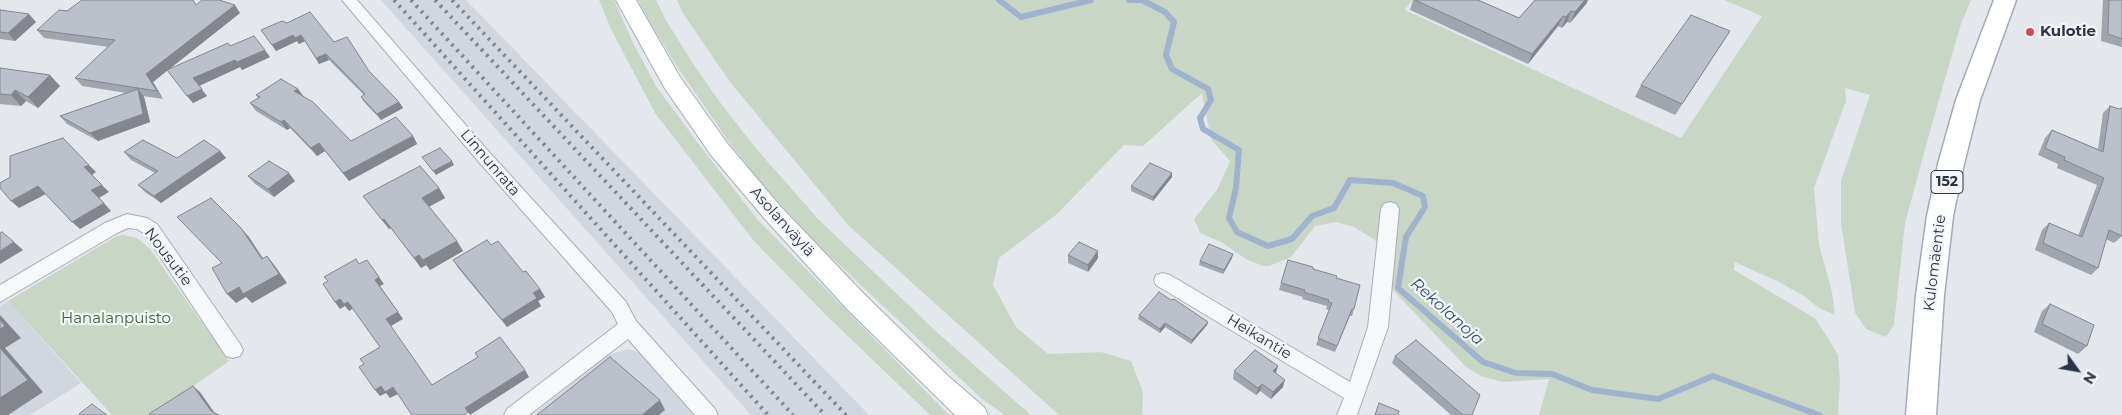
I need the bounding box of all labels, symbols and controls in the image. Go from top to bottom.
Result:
place label: Kulotie [2040,23,2096,41]
marker: Kulotie [2024,26,2036,38]
street label: Linnunrata [456,126,524,200]
road number: 152 [1931,170,1963,193]
street label: Asolanväylä [746,183,818,261]
street label: Kulomäentie [1920,214,1950,312]
street label: Nousutie [140,224,196,290]
water label: Rekolanoja [1407,274,1487,350]
park label: Hanalanpuisto [61,310,171,328]
street label: Heikantie [1223,311,1295,363]
north arrow [2052,345,2102,395]
text: N [2079,368,2100,388]

